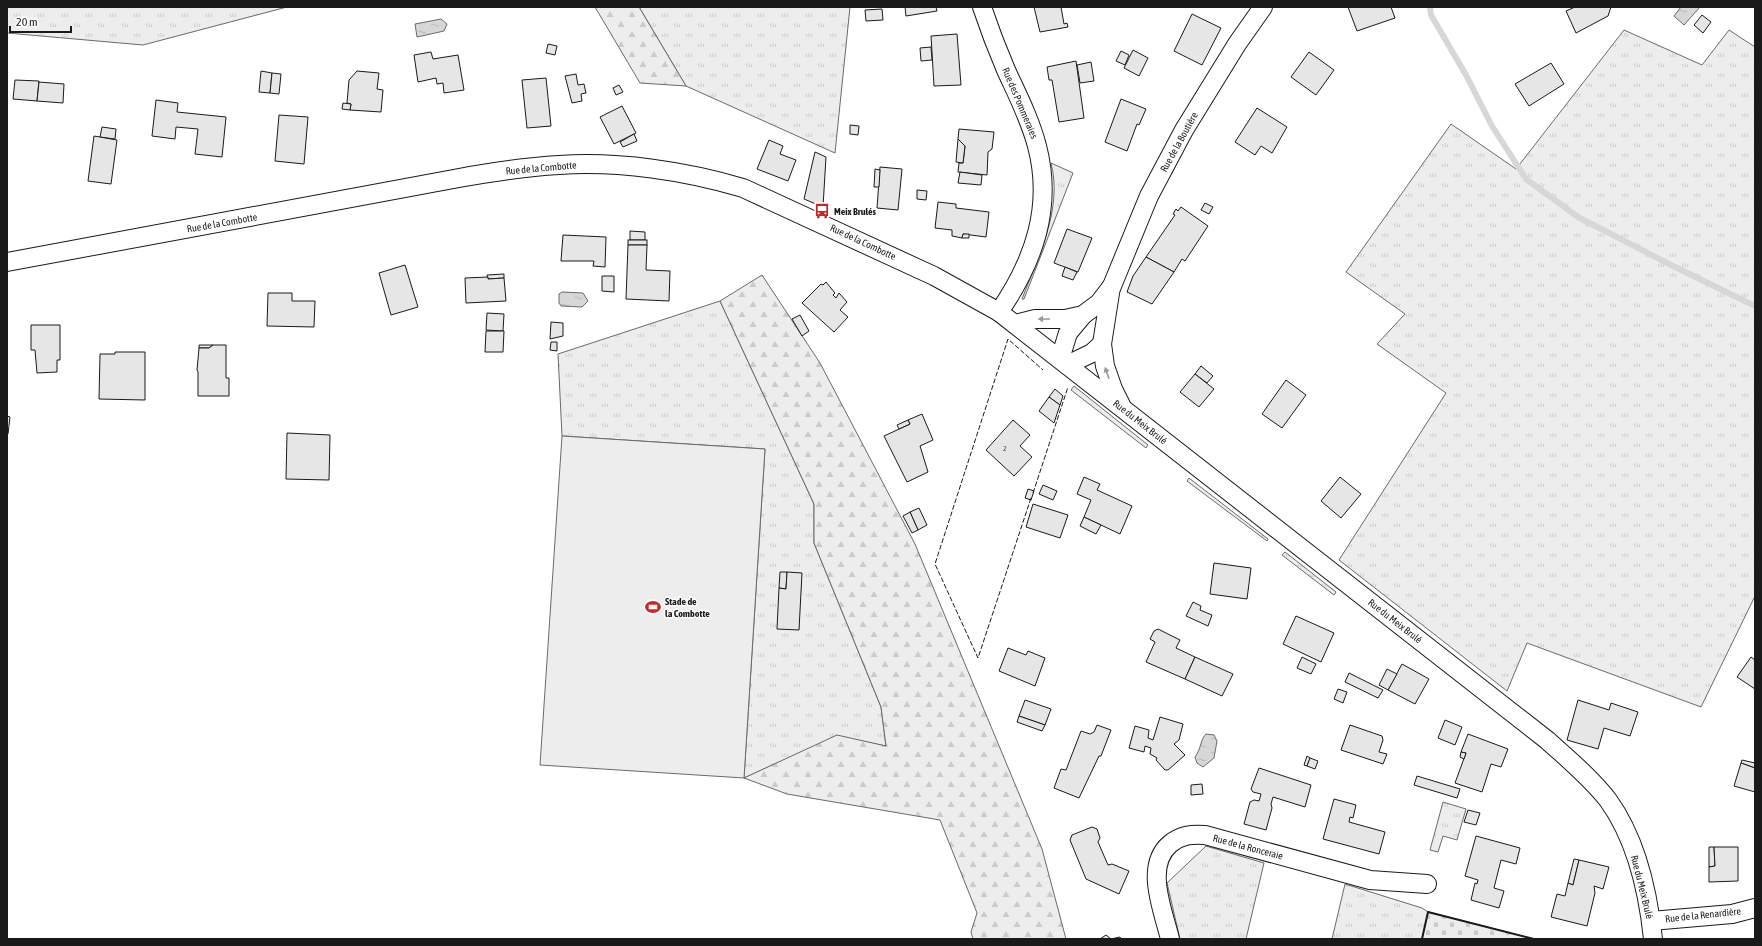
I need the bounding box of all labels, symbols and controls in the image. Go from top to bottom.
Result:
scale bar [10,8,71,34]
text: 20 m [16,15,38,29]
street label: Rue des Pommeraies [1000,66,1040,141]
street label: Rue de la Boutière [1158,110,1200,174]
street label: Rue de la Combotte [505,159,577,177]
bus stop icon: Meix Brulés [813,202,831,220]
place label: Meix Brulés [834,206,877,217]
street label: Rue de la Combotte [186,211,258,235]
street label: Rue de la Combotte [828,222,898,262]
one-way arrow [1037,316,1050,322]
one-way arrow [1104,367,1110,379]
street label: Rue du Meix Brulé [1111,398,1169,447]
house number: 2 [1003,444,1007,453]
place label: Stade de la Combotte [665,596,710,619]
street label: Rue du Meix Brulé [1366,597,1424,646]
sports icon: Stade de la Combotte [644,598,662,616]
street label: Rue de la Ronceraie [1212,832,1285,862]
street label: Rue du Meix Brulé [1629,854,1655,920]
street label: Rue de la Renardière [1665,906,1742,924]

